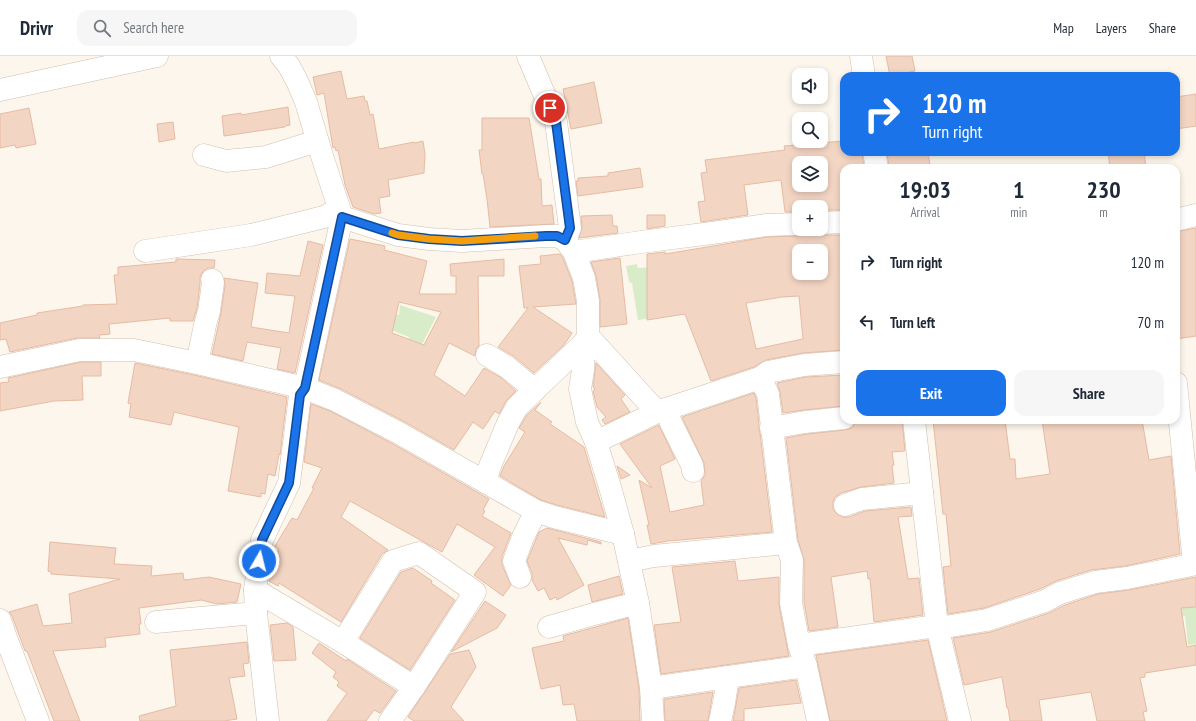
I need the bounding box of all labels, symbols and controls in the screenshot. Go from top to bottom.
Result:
search box [77,10,357,46]
text: Drivr [20,16,53,40]
icon: search [91,17,113,39]
text: Search here [123,18,184,37]
text: Map [1053,19,1074,37]
text: Layers [1096,19,1127,37]
text: Share [1149,19,1176,37]
map controls [792,68,828,280]
button: sound [792,68,828,104]
text: 120 m [922,84,986,121]
icon: right [856,88,908,140]
pin [533,91,567,125]
icon: arrive [539,97,561,119]
button: search [792,112,828,148]
text: Turn right [922,120,982,143]
button: layers [792,156,828,192]
text: 19:03 [899,174,951,205]
text: 1 [1013,174,1024,205]
text: 230 [1086,174,1121,205]
button: + [792,200,828,236]
text: Arrival [910,204,940,221]
text: min [1010,204,1027,221]
text: m [1099,204,1108,221]
button: − [792,244,828,280]
icon: right [856,251,878,273]
text: Turn right [890,253,942,272]
text: 120 m [1131,253,1164,272]
icon: left [856,311,878,333]
text: Turn left [890,313,935,332]
text: 70 m [1138,313,1164,332]
button: Exit [856,370,1006,416]
button: Share [1014,370,1164,416]
position arrow [238,540,280,582]

